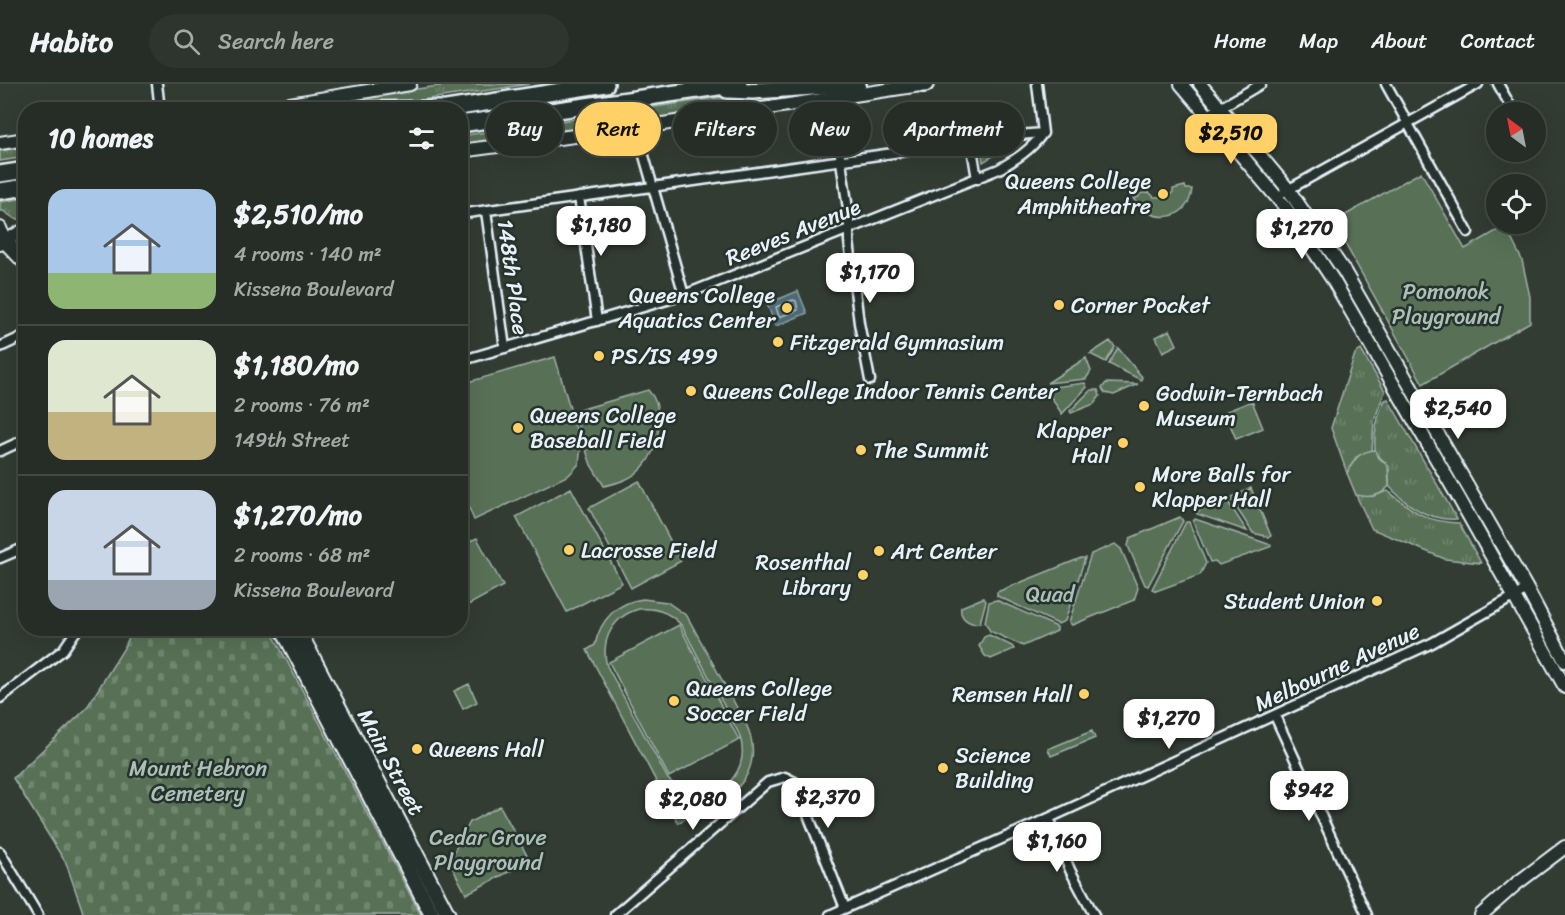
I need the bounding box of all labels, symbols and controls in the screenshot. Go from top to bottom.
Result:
search box [149,14,569,68]
text: Habito [30,17,113,66]
text: Search here [218,22,334,61]
text: Home [1214,22,1266,60]
text: Map [1299,22,1338,60]
text: About [1371,22,1428,60]
text: Contact [1461,22,1535,60]
icon: search [170,25,203,58]
chip: Buy [486,102,563,156]
chip: Rent [575,102,661,156]
chip: Filters [673,102,777,156]
chip: New [789,102,871,156]
chip: Apartment [883,102,1024,156]
north arrow [1486,102,1546,162]
map controls [1486,102,1546,234]
pin: $2,510 [1182,114,1280,165]
text: 10 homes [48,115,153,161]
text: $2,510 [1199,116,1263,151]
icon: filters [405,122,438,155]
place label: Queens College Amphitheatre [1005,162,1151,226]
button: locate [1486,174,1546,234]
street label: Reeves Avenue [719,187,867,277]
marker: Queens College Amphitheatre [1156,187,1170,201]
text: $2,510/mo [234,191,363,237]
pin: $1,180 [552,206,650,257]
text: $1,180 [571,208,631,243]
pin: $1,270 [1253,209,1351,260]
text: $1,270 [1270,211,1334,246]
icon: home [96,213,168,285]
street label: 148th Place [486,217,540,337]
text: 4 rooms · 140 m² [234,237,382,272]
pin: $1,170 [821,253,919,304]
text: $1,170 [840,255,900,290]
text: Kissena Boulevard [234,272,393,307]
park label: Pomonok Playground [1392,272,1502,336]
place label: Queens College Aquatics Center [617,276,777,340]
place label: Corner Pocket [1071,286,1211,325]
marker: Corner Pocket [1052,298,1066,312]
marker: Queens College Aquatics Center [780,301,794,315]
place label: Fitzgerald Gymnasium [790,323,1004,362]
marker: Fitzgerald Gymnasium [771,335,785,349]
place label: PS/IS 499 [611,337,718,376]
text: $1,180/mo [234,342,359,388]
marker: PS/IS 499 [592,349,606,363]
icon: home [96,364,168,436]
place label: Queens College Indoor Tennis Center [703,372,1059,411]
place label: Godwin-Ternbach Museum [1156,374,1323,438]
marker: Queens College Indoor Tennis Center [684,384,698,398]
text: 2 rooms · 76 m² [234,388,370,423]
pin: $2,540 [1409,389,1507,440]
text: $2,540 [1424,391,1492,426]
place label: Queens College Baseball Field [530,396,677,460]
marker: Godwin-Ternbach Museum [1137,399,1151,413]
place label: Klapper Hall [1037,411,1113,475]
marker: Queens College Baseball Field [511,421,525,435]
text: 149th Street [234,423,350,458]
place label: The Summit [873,431,989,470]
marker: Klapper Hall [1116,436,1130,450]
marker: The Summit [854,443,868,457]
place label: More Balls for Klapper Hall [1152,455,1291,519]
marker: More Balls for Klapper Hall [1133,480,1147,494]
text: $1,270/mo [234,492,362,538]
icon: home [96,514,168,586]
place label: Lacrosse Field [581,531,717,570]
place label: Art Center [890,532,999,571]
text: 2 rooms · 68 m² [234,538,370,573]
marker: Lacrosse Field [562,543,576,557]
place label: Rosenthal Library [755,543,852,607]
marker: Art Center [872,544,886,558]
marker: Rosenthal Library [856,568,870,582]
text: Kissena Boulevard [234,573,393,608]
park label: Quad [1026,575,1076,614]
place label: Student Union [1224,582,1365,621]
marker: Student Union [1370,594,1384,608]
street label: Melbourne Avenue [1248,611,1426,723]
place label: Queens College Soccer Field [686,669,833,733]
place label: Remsen Hall [952,675,1073,714]
marker: Remsen Hall [1077,687,1091,701]
marker: Queens College Soccer Field [667,694,681,708]
pin: $1,270 [1120,699,1218,750]
street label: Main Street [346,701,436,823]
text: $1,270 [1137,701,1201,736]
place label: Queens Hall [429,730,545,769]
place label: Science Building [955,736,1034,800]
marker: Queens Hall [410,742,424,756]
park label: Mount Hebron Cemetery [129,749,267,813]
marker: Science Building [936,761,950,775]
pin: $942 [1273,771,1345,822]
text: $942 [1284,773,1334,808]
pin: $2,370 [779,778,877,829]
pin: $2,080 [644,780,742,831]
text: $2,370 [795,780,861,815]
text: $2,080 [659,782,727,817]
park label: Cedar Grove Playground [429,818,547,882]
pin: $1,160 [1008,822,1106,873]
text: $1,160 [1027,824,1087,859]

